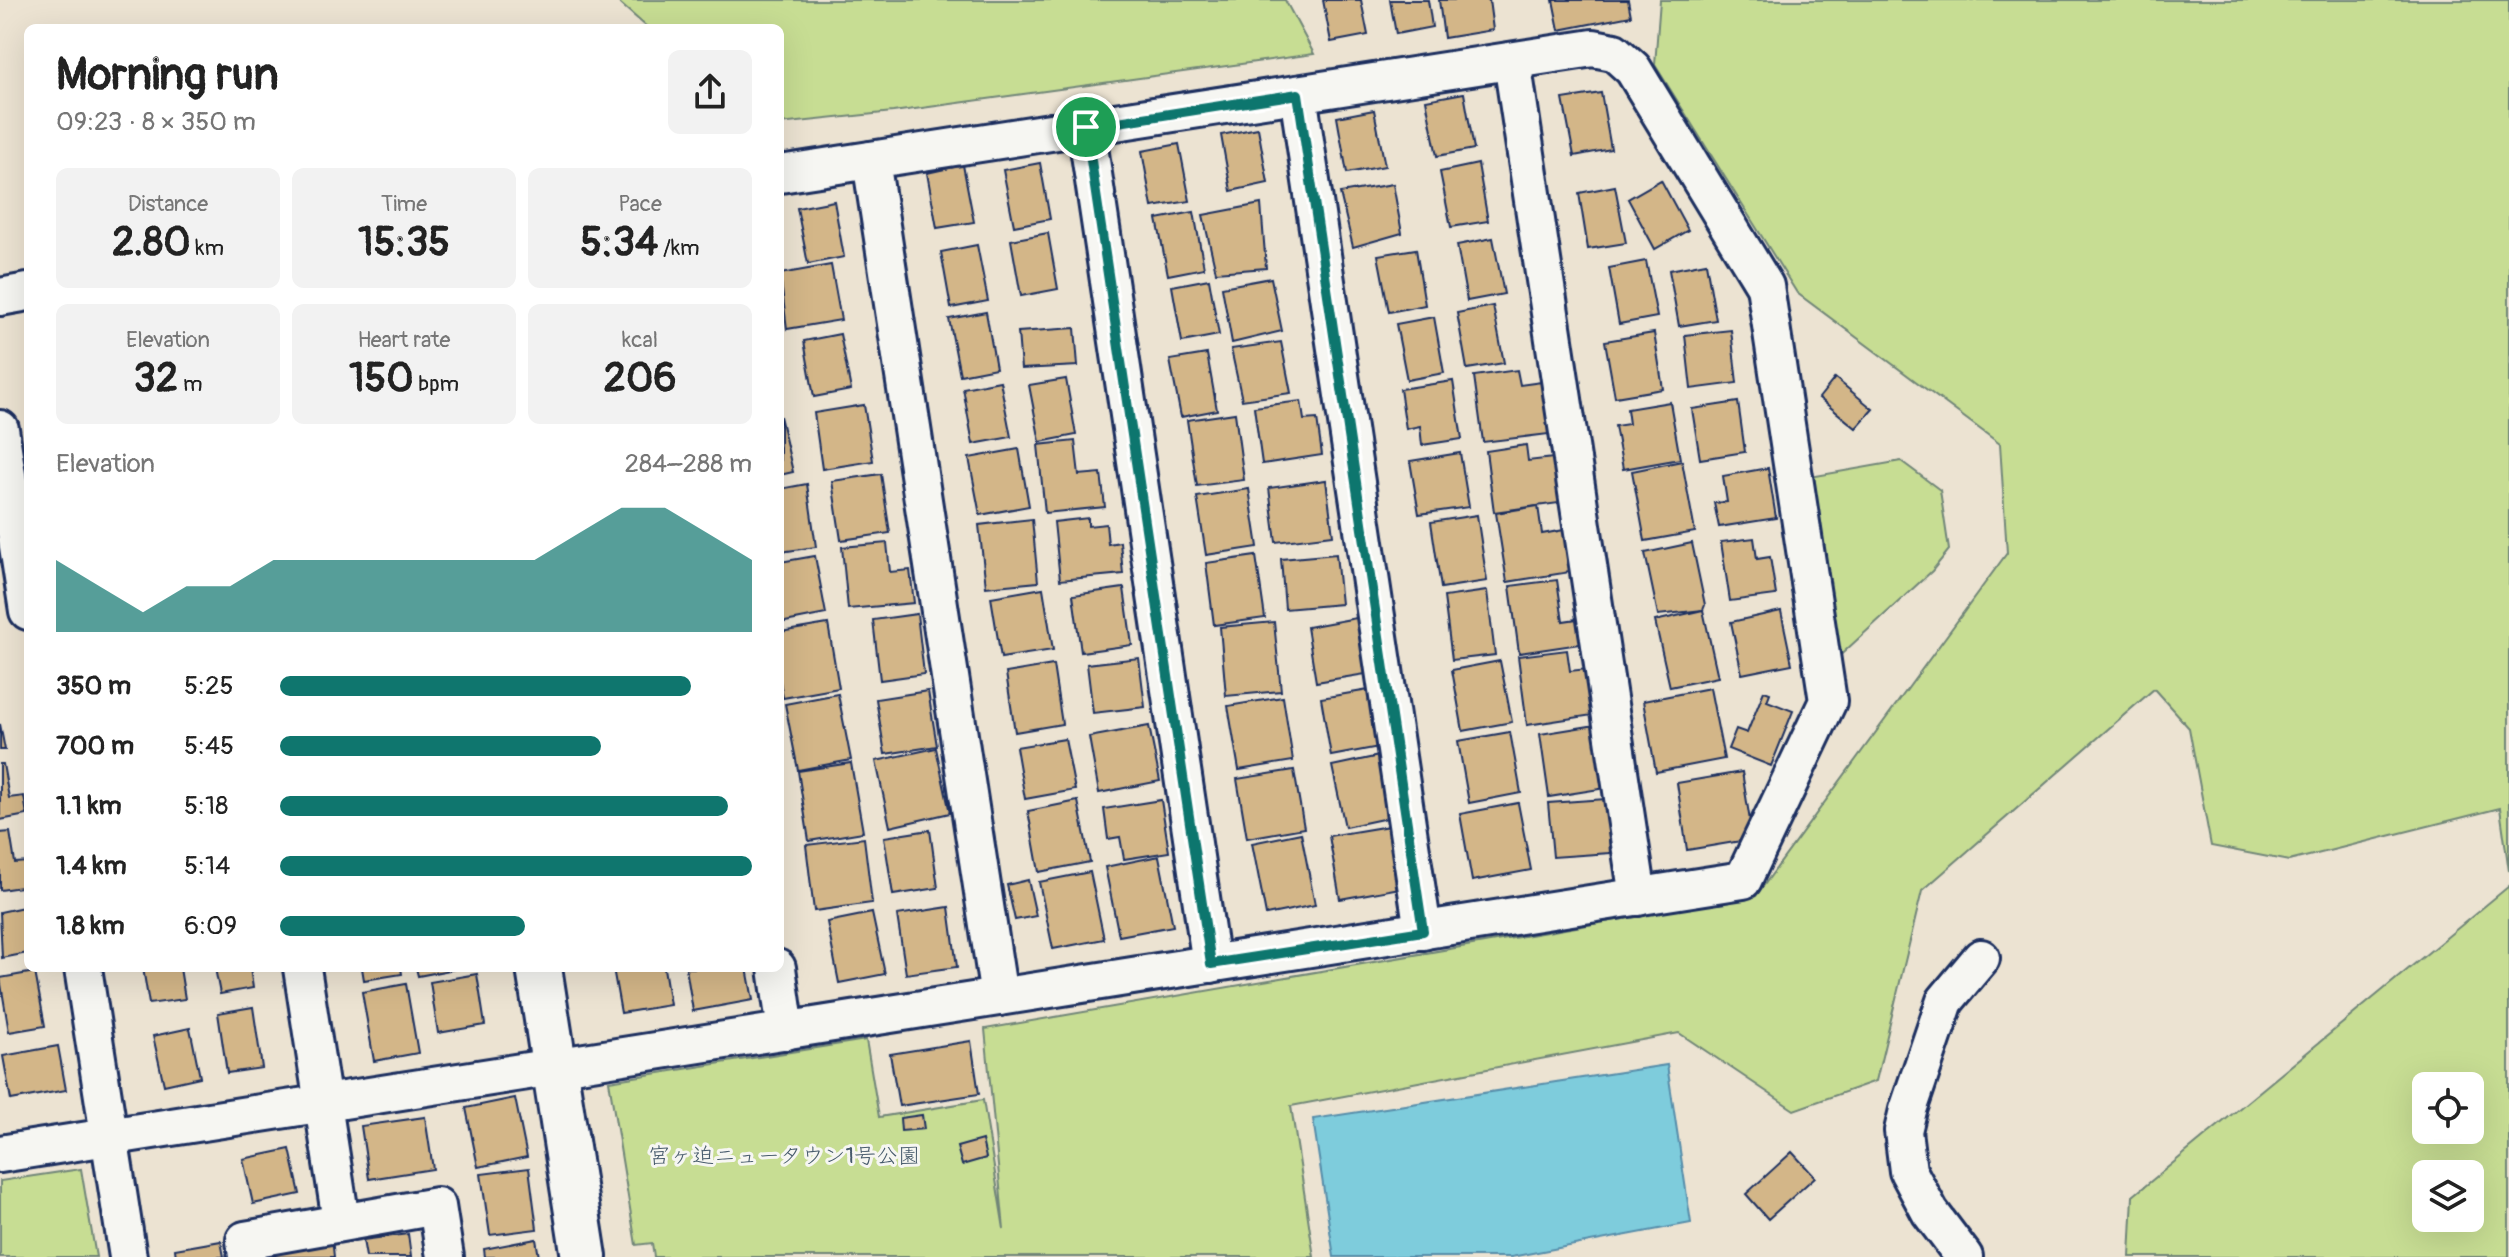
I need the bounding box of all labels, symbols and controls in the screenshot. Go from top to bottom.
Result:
text: Morning run [56,48,279,103]
button: share [668,50,752,134]
pin [1052,93,1120,161]
icon: arrive [1064,105,1108,149]
text: 09:23 · 8 × 350 m [56,106,256,138]
text: Distance [128,190,208,218]
text: Time [381,190,427,218]
text: Pace [618,190,662,218]
text: 2.80 [112,218,191,267]
text: 15:35 [358,218,450,267]
text: 5:34 [580,218,658,267]
text: km [191,234,224,262]
text: /km [658,234,700,262]
text: Elevation [126,326,210,354]
text: Heart rate [358,326,450,354]
text: kcal [622,326,658,354]
text: 32 [134,354,178,403]
text: 150 [349,354,414,403]
text: 206 [604,354,676,403]
text: m [178,370,203,398]
text: bpm [414,370,459,398]
text: Elevation [56,448,155,480]
text: 284–288 m [624,448,752,480]
text: 350 m [56,670,131,702]
text: 5:25 [184,670,234,702]
text: 700 m [56,730,134,762]
text: 5:45 [184,730,234,762]
text: 1.1 km [56,790,122,822]
text: 5:18 [184,790,228,822]
text: 1.4 km [56,850,127,882]
text: 5:14 [184,850,230,882]
text: 1.8 km [56,910,125,942]
text: 6:09 [184,910,237,942]
map controls [2412,1072,2484,1232]
button: locate [2412,1072,2484,1144]
park label: 宮ヶ迫ニュータウン1号公園 [648,1142,920,1170]
button: layers [2412,1160,2484,1232]

